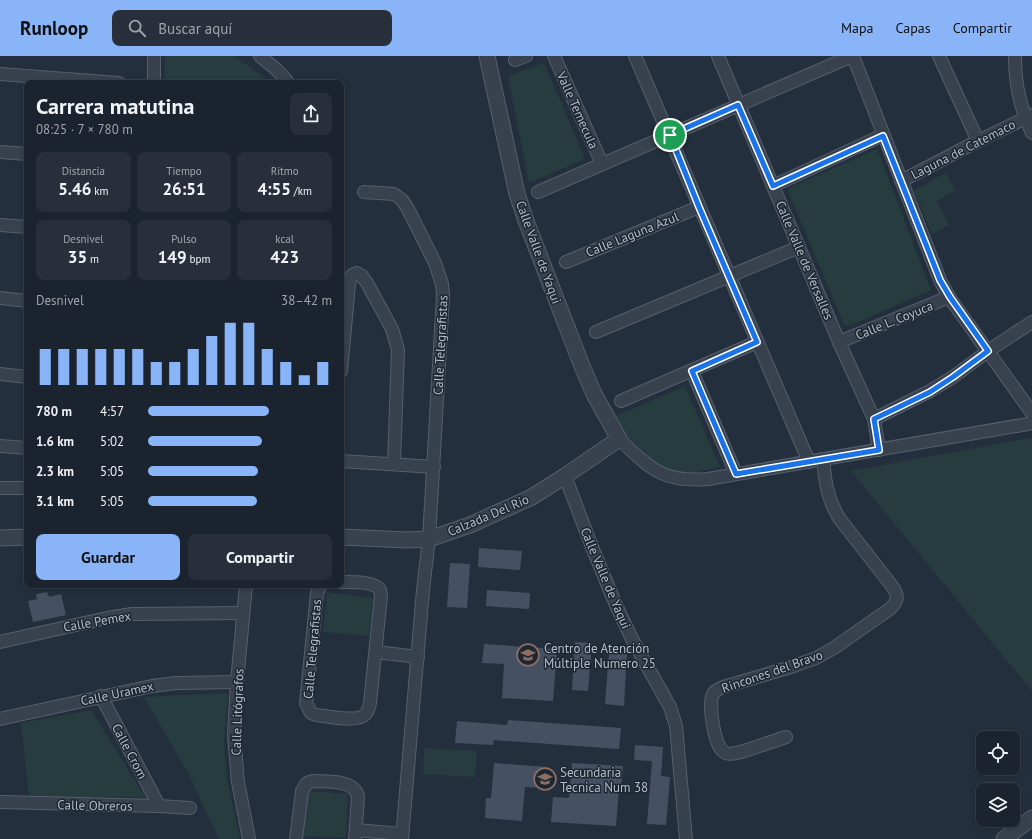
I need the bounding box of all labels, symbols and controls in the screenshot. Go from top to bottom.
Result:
search box [112,10,392,46]
text: Runloop [20,16,88,40]
icon: search [126,17,148,39]
text: Buscar aquí [158,19,232,38]
text: Mapa [841,19,874,37]
text: Capas [896,19,931,37]
text: Compartir [953,19,1012,37]
street label: Valle Temecula [553,68,602,151]
text: Carrera matutina [36,92,194,120]
button: share [290,93,332,135]
street label: Laguna de Catemaco [908,116,1018,183]
pin [653,118,687,152]
text: 08:25 · 7 × 780 m [36,121,133,138]
icon: arrive [659,124,681,146]
text: Distancia [62,164,105,178]
text: Tiempo [166,164,202,178]
text: Ritmo [271,164,299,178]
text: 5.46 [58,178,91,200]
text: 26:51 [162,178,206,200]
text: 4:55 [257,178,291,200]
text: km [91,184,108,198]
text: /km [291,184,312,198]
street label: Calle Valle de Yaqui [512,198,565,306]
street label: Calle Valle de Versalles [772,198,837,322]
street label: Calle Laguna Azul [583,208,681,261]
text: Desnivel [63,232,104,246]
text: Pulso [171,232,197,246]
text: kcal [275,232,294,246]
text: 35 [68,246,87,268]
text: 149 [158,246,187,268]
text: 423 [270,246,299,268]
text: m [87,252,99,266]
text: bpm [187,252,210,266]
text: Desnivel [36,292,84,309]
text: 38–42 m [281,292,332,309]
street label: Calle Telegrafistas [429,295,452,395]
street label: Calle L. Coyuca [853,297,936,344]
text: 780 m [36,403,72,420]
text: 4:57 [100,403,124,420]
text: 1.6 km [36,433,74,450]
text: 5:02 [100,433,124,450]
text: 2.3 km [36,463,74,480]
text: 5:05 [100,463,124,480]
street label: Calzada Del Río [445,491,532,540]
text: 3.1 km [36,493,74,510]
text: 5:05 [100,493,124,510]
street label: Calle Valle de Yaqui [576,525,635,632]
button: Guardar [36,534,180,580]
button: Compartir [188,534,332,580]
street label: Calle Telegrafistas [300,598,325,700]
street label: Calle Pemex [62,607,132,636]
place label: Centro de Atención Múltiple Numero 25 [544,640,656,672]
school or university icon: Centro de Atención Múltiple Numero 25 [515,642,541,668]
street label: Rincones del Bravo [719,646,825,697]
street label: Calle Litógrafos [227,668,248,756]
street label: Calle Uramex [79,677,155,710]
street label: Calle Crom [108,721,151,782]
map controls [976,731,1020,827]
button: locate [976,731,1020,775]
place label: Secundaria Tecnica Num 38 [560,764,648,796]
school or university icon: Secundaria Tecnica Num 38 [532,766,558,792]
button: layers [976,783,1020,827]
street label: Calle Obreros [57,796,133,815]

